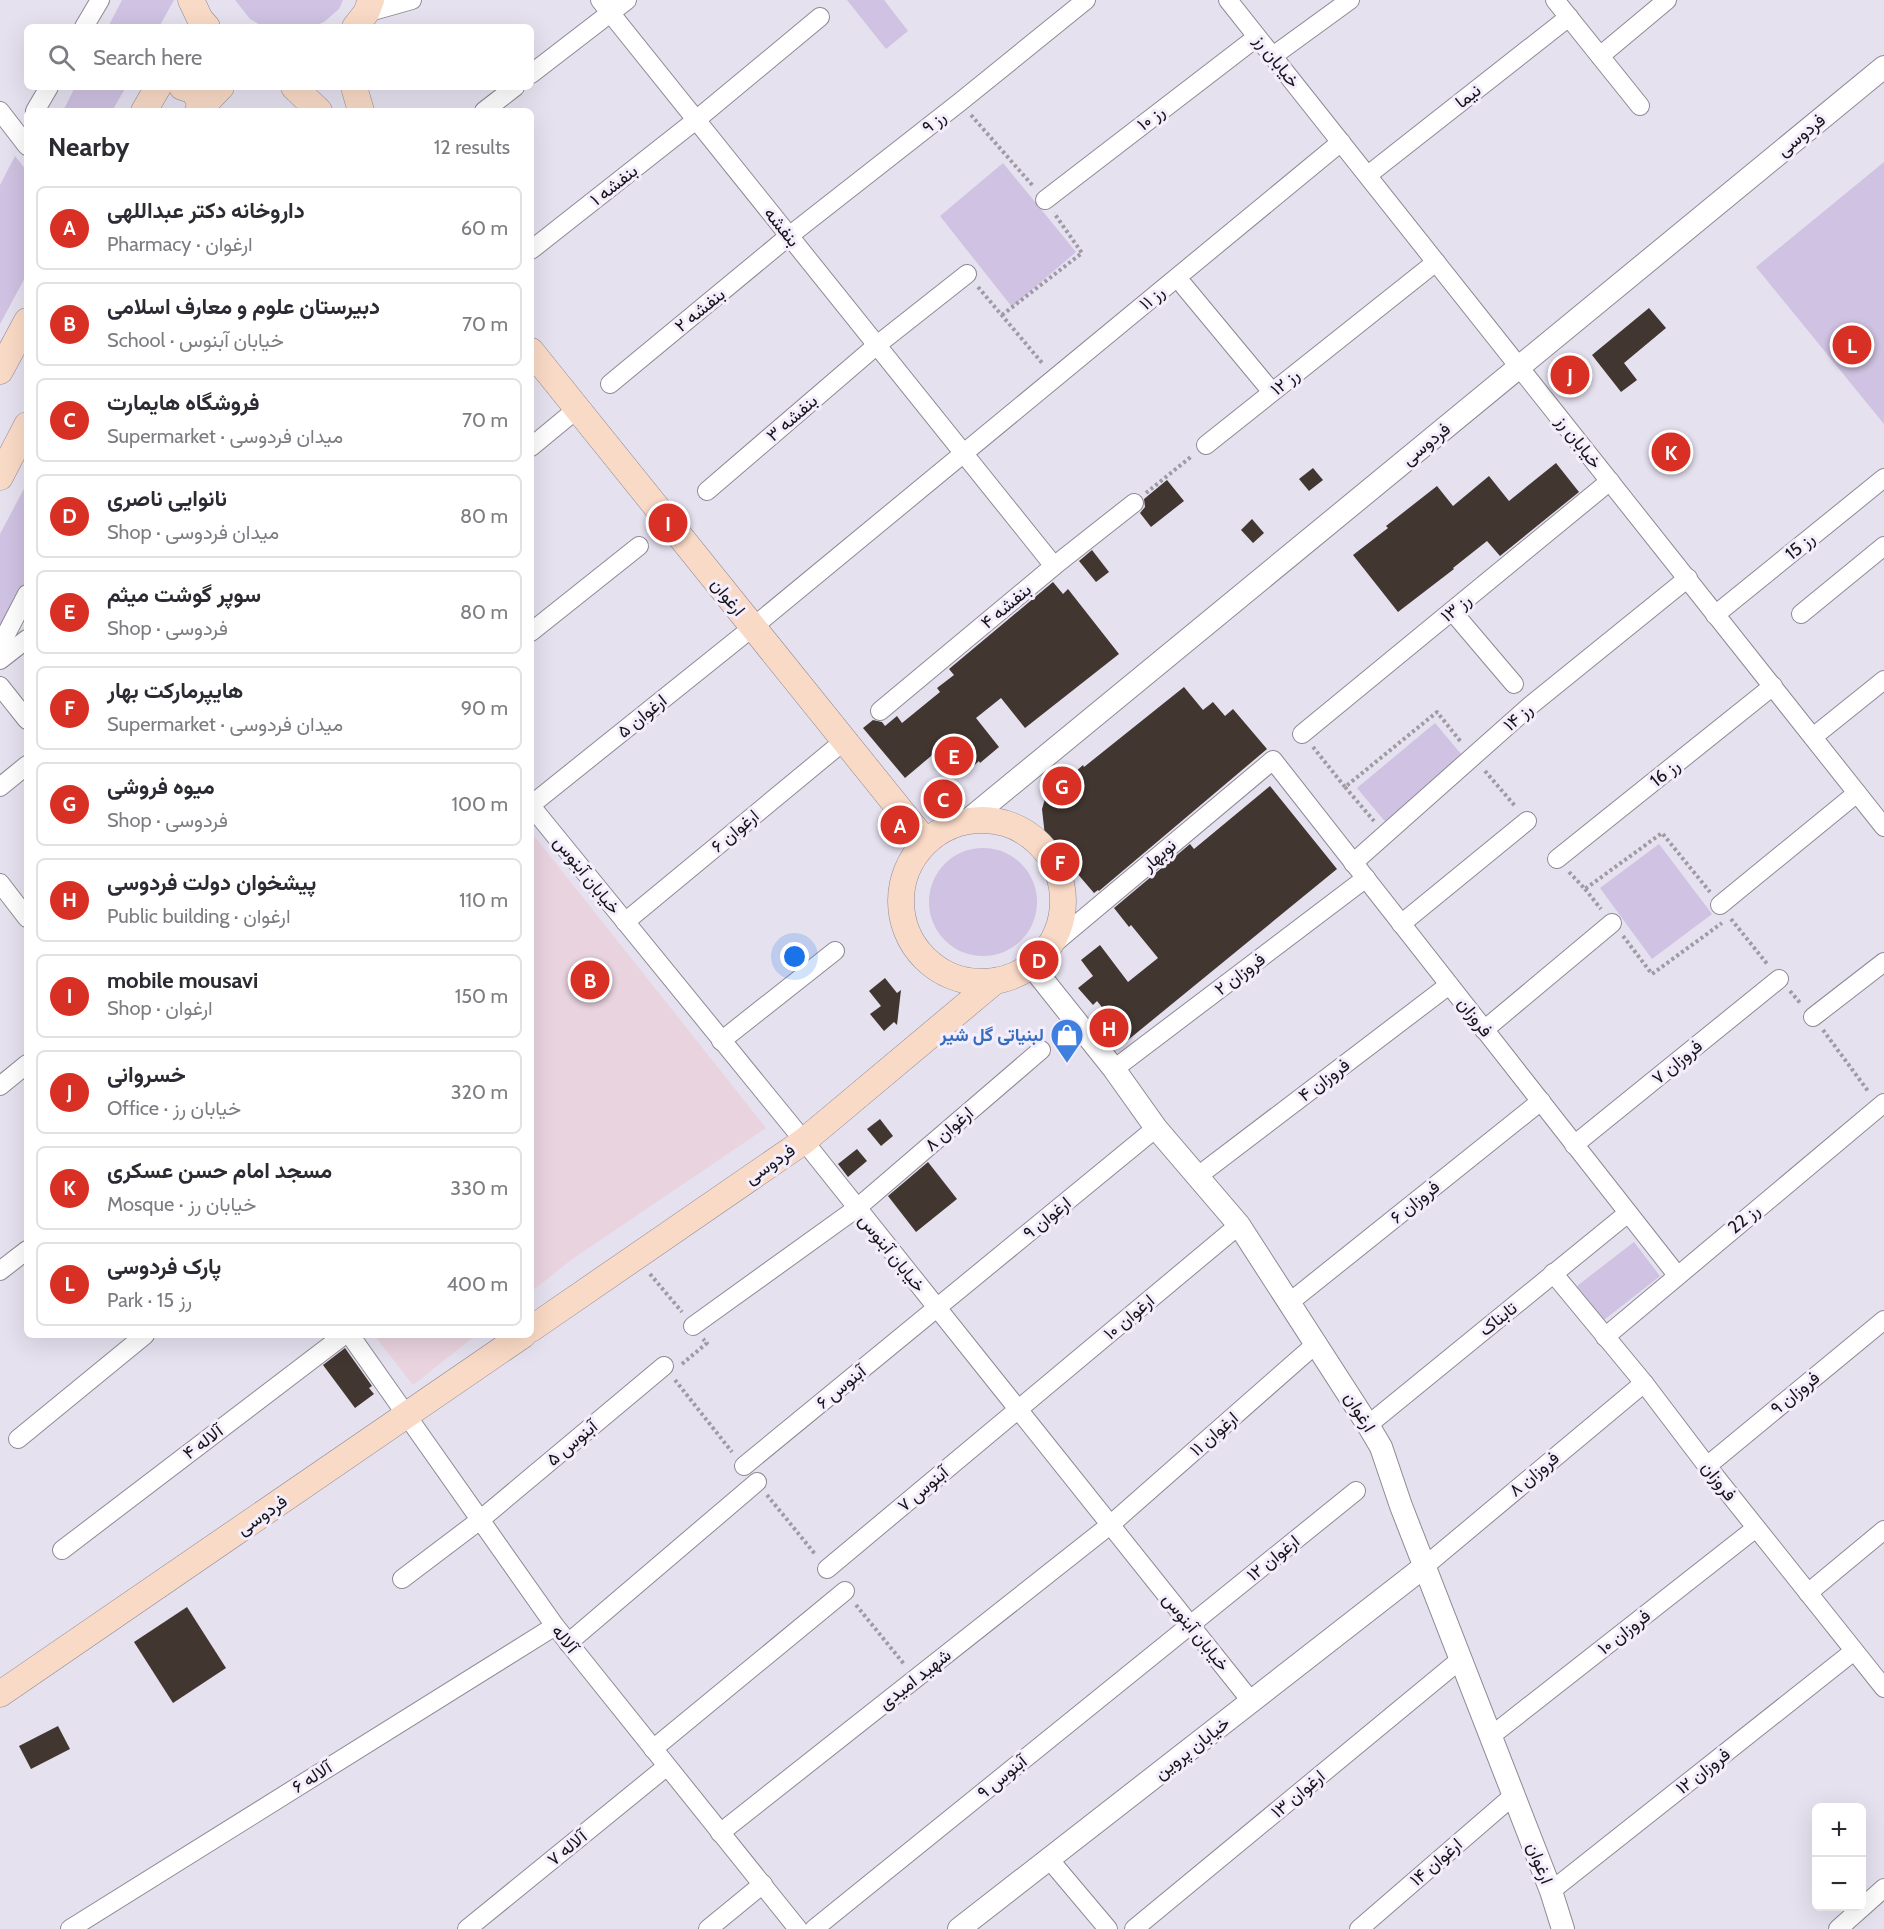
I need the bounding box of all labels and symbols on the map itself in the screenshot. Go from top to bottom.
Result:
street label: خیابان رز [1249,29,1305,92]
street label: نیما [1451,79,1485,113]
street label: رز ۱۰ [1133,101,1169,135]
street label: رز ۹ [917,106,951,138]
street label: فردوسی [1772,109,1830,161]
street label: بنفشه ۱ [586,160,642,210]
street label: بنفشه [759,203,805,251]
street label: رز ۱۱ [1135,281,1169,315]
street label: بنفشه ۲ [670,283,730,337]
pin: L [1832,322,1872,368]
pin: J [1550,352,1590,398]
street label: رز ۱۲ [1266,364,1304,400]
street label: بنفشه ۳ [762,390,822,446]
street label: خیابان رز [1551,410,1607,473]
street label: فردوسی [1397,418,1455,470]
pin: K [1652,430,1690,474]
pin: I [648,500,688,546]
street label: رز 15 [1781,527,1819,565]
street label: ارغوان [706,573,750,621]
street label: بنفشه ۴ [976,579,1036,633]
street label: رز ۱۳ [1436,589,1476,627]
street label: ارغوان ۵ [613,689,671,743]
street label: رز ۱۴ [1499,698,1537,736]
pin: E [934,734,974,778]
street label: رز 16 [1646,754,1684,792]
pin: G [1042,764,1082,808]
pin: C [924,776,962,822]
pin: A [880,802,920,848]
street label: ارغوان ۶ [707,805,763,857]
street label: خیابان آبنوس [549,831,625,919]
street label: نوبهار [1136,834,1181,876]
pin: F [1040,840,1080,884]
pin: D [1020,938,1058,982]
your location [780,942,809,971]
street label: فروزان ۲ [1210,948,1270,1000]
pin: B [570,958,610,1002]
street label: فروزان [1453,993,1497,1041]
pin: H [1090,1006,1128,1050]
shop icon: لبنیاتی گل شیر [1049,1017,1085,1064]
place label: لبنیاتی گل شیر [939,1024,1044,1046]
street label: فروزان ۷ [1647,1035,1707,1089]
street label: فروزان ۴ [1294,1054,1354,1106]
street label: ارغوان ۸ [920,1102,978,1156]
street label: فردوسی [741,1139,799,1189]
street label: فروزان ۶ [1386,1176,1444,1228]
street label: ارغوان ۹ [1019,1192,1075,1244]
street label: رز 22 [1724,1199,1764,1239]
street label: خیابان آبنوس [854,1209,930,1297]
street label: ارغوان ۱۰ [1099,1289,1159,1345]
street label: تابناک [1475,1297,1521,1341]
street label: آبنوس ۶ [812,1359,872,1414]
street label: فروزان ۹ [1766,1367,1824,1419]
street label: ارغوان [1340,1388,1380,1436]
street label: ارغوان ۱۱ [1185,1407,1243,1461]
street label: آبنوس ۵ [542,1414,603,1471]
street label: آلاله ۴ [179,1419,229,1464]
street label: فروزان ۸ [1504,1447,1564,1501]
street label: فروزان [1697,1457,1741,1505]
street label: آبنوس ۷ [893,1460,954,1517]
street label: فردوسی [233,1490,291,1540]
street label: ارغوان ۱۲ [1242,1530,1304,1586]
street label: خیابان آبنوس [1158,1588,1234,1676]
street label: فروزان ۱۰ [1593,1605,1655,1659]
street label: آلاله [547,1620,584,1659]
street label: شهید امیدی [874,1644,956,1714]
street label: خیابان پروین [1150,1712,1235,1785]
street label: فروزان ۱۲ [1671,1743,1735,1799]
street label: آبنوس ۹ [973,1749,1033,1804]
street label: آلاله ۶ [288,1755,338,1798]
street label: ارغوان ۱۳ [1266,1765,1330,1823]
street label: آلاله ۷ [543,1824,593,1871]
street label: ارغوان ۱۴ [1405,1833,1467,1891]
street label: ارغوان [1522,1839,1558,1887]

